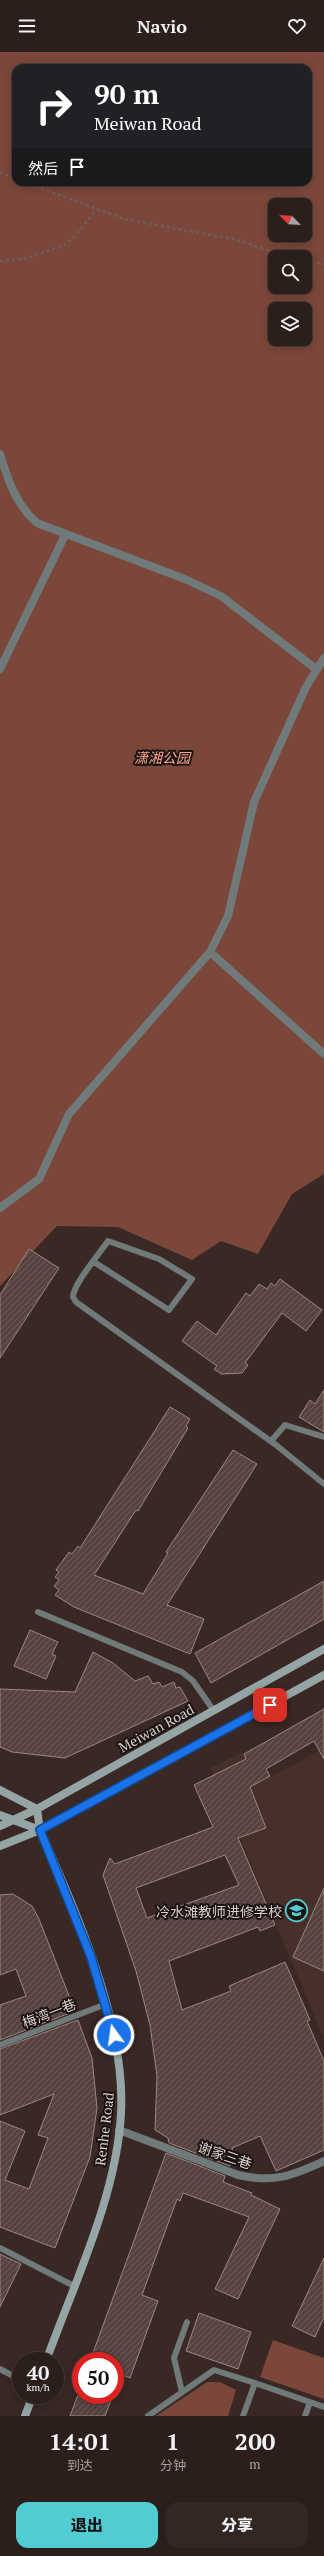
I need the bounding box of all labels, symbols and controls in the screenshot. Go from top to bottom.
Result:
text: Navio [137,14,187,38]
icon: menu [16,15,38,37]
icon: heart [286,15,308,37]
text: 90 m [94,75,159,112]
icon: right [28,80,80,132]
text: Meiwan Road [94,111,202,135]
icon: arrive [66,156,88,178]
text: 然后 [28,158,58,178]
north arrow [268,198,312,242]
map controls [268,198,312,346]
button: search [268,250,312,294]
button: layers [268,302,312,346]
park label: 潇湘公园 [134,748,192,767]
pin [253,1688,287,1722]
icon: arrive [259,1694,281,1716]
street label: Meiwan Road [115,1699,197,1757]
school or university icon: 冷水滩教师进修学校 [284,1898,310,1924]
place label: 冷水滩教师进修学校 [156,1902,282,1921]
street label: 梅湾一巷 [19,1994,79,2032]
position arrow [93,2014,135,2056]
street label: Renhe Road [90,2091,118,2167]
street label: 谢家三巷 [195,2137,255,2173]
speed limit sign: 50 [72,2352,124,2404]
text: 40 [27,2359,49,2386]
text: km/h [26,2381,50,2394]
text: 14:01 [49,2425,111,2457]
text: 1 [166,2425,180,2457]
text: 200 [235,2425,275,2457]
text: m [249,2455,261,2473]
text: 到达 [67,2456,93,2474]
text: 分钟 [160,2456,186,2474]
button: 退出 [16,2502,158,2548]
button: 分享 [166,2502,308,2548]

